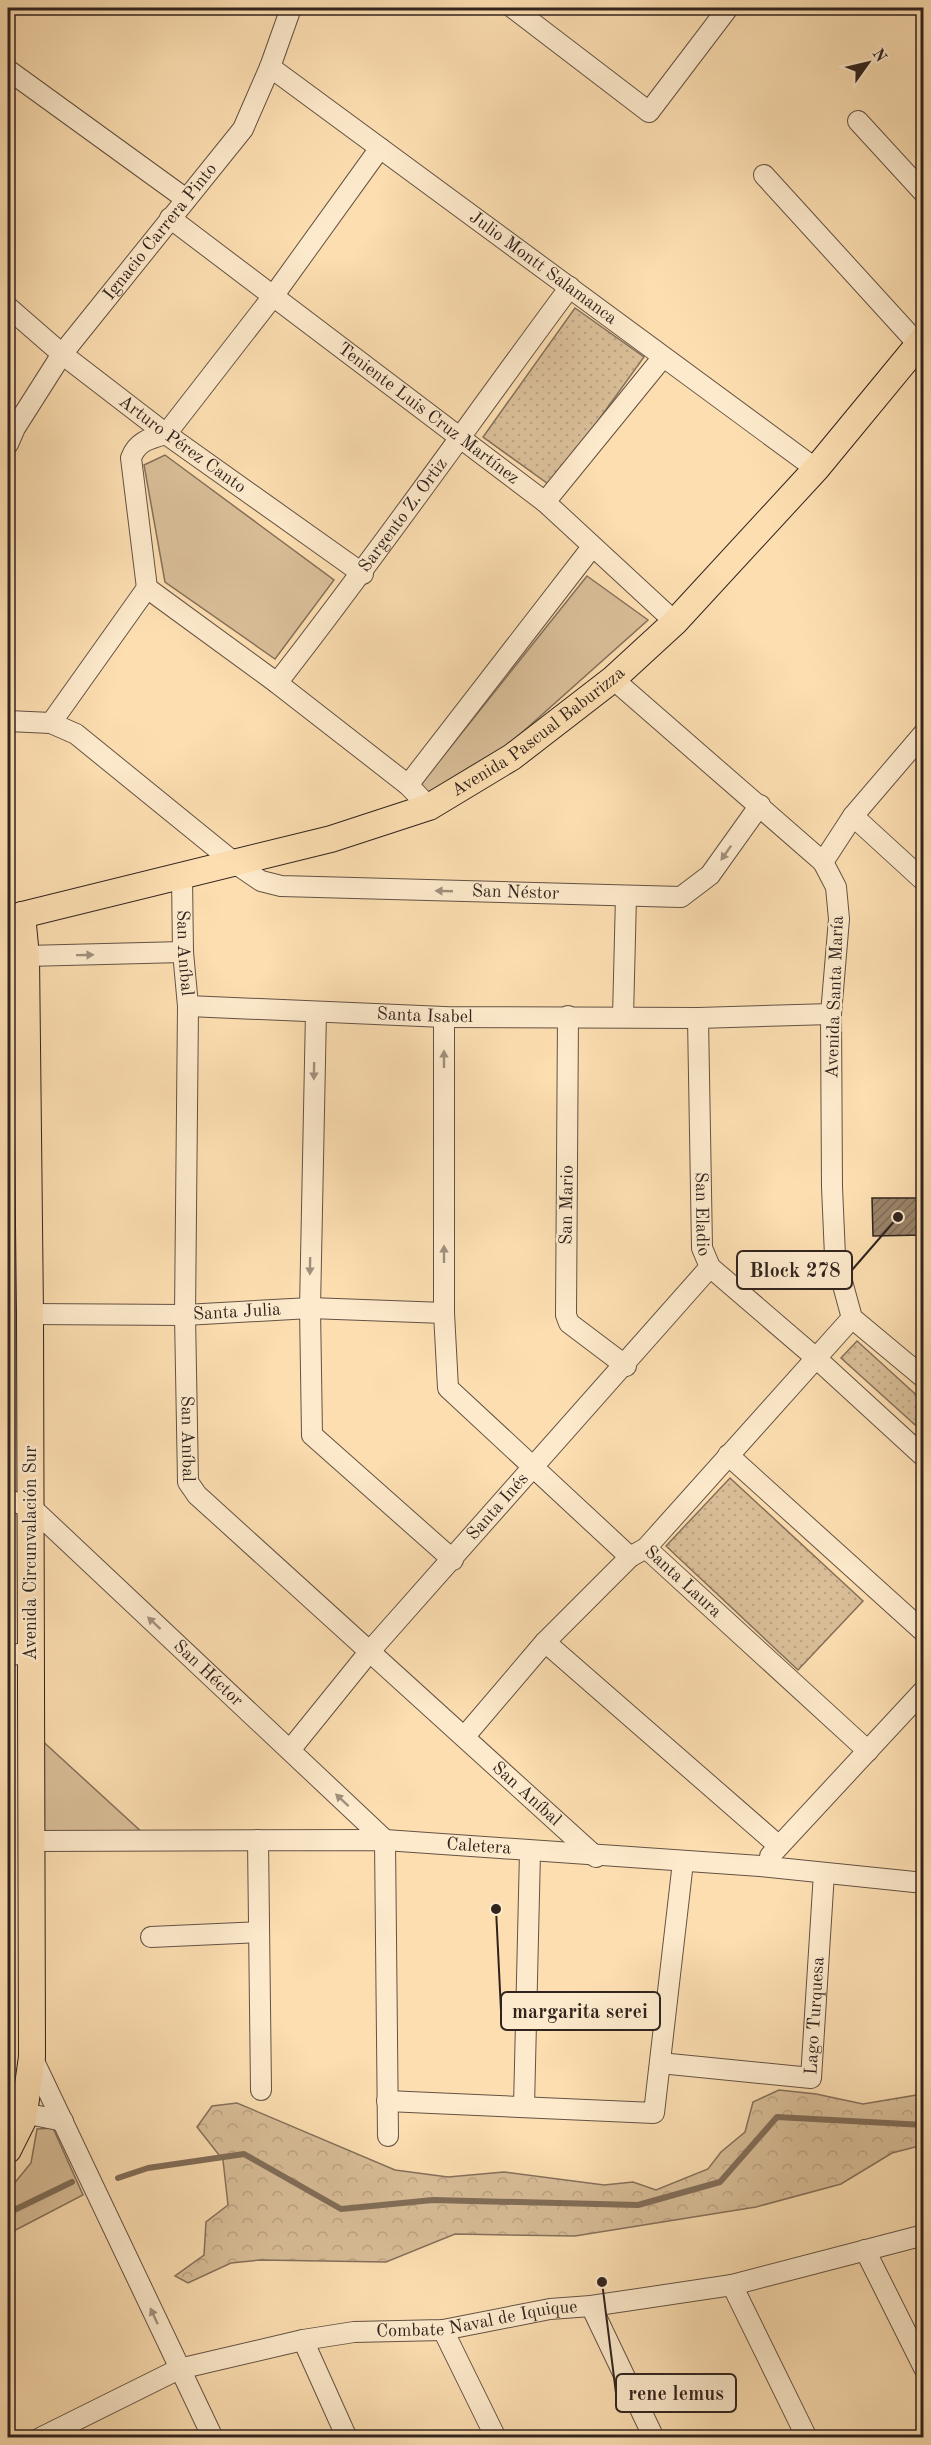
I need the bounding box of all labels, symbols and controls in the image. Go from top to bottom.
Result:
north arrow [838,33,898,93]
text: N [869,46,889,66]
street label: Ignacio Carrera Pinto [100,160,221,304]
street label: Julio Montt Salamanca [466,208,620,328]
street label: Teniente Luis Cruz Martínez [334,339,522,488]
street label: Arturo Pérez Canto [115,392,249,497]
street label: Sargento Z. Ortiz [356,455,451,576]
street label: Avenida Pascual Baburizza [448,664,629,800]
one-way arrow [721,845,732,861]
street label: San Néstor [472,882,560,903]
one-way arrow [435,886,454,896]
street label: San Aníbal [173,910,196,997]
street label: Avenida Santa María [823,915,847,1079]
one-way arrow [75,950,94,959]
street label: Santa Isabel [376,1005,473,1026]
one-way arrow [439,1050,449,1069]
one-way arrow [310,1061,319,1080]
street label: San Mario [557,1165,577,1245]
street label: San Eladio [692,1172,713,1259]
one-way arrow [439,1245,449,1264]
callout: Block 278 [737,1251,852,1289]
one-way arrow [306,1256,315,1275]
text: Block 278 [749,1262,841,1282]
street label: Santa Julia [192,1301,281,1324]
street label: San Aníbal [177,1395,197,1482]
street label: Avenida Circunvalación Sur [22,1445,40,1661]
street label: Santa Inés [464,1470,532,1544]
street label: Santa Laura [641,1542,725,1621]
one-way arrow [147,1616,162,1630]
street label: San Héctor [170,1637,247,1711]
street label: San Aníbal [489,1758,565,1830]
one-way arrow [335,1793,350,1807]
street label: Caletera [446,1835,512,1858]
street label: Lago Turquesa [802,1956,828,2075]
callout: margarita serei [501,1992,660,2030]
text: margarita serei [512,2003,648,2023]
street label: Combate Naval de Iquique [376,2298,578,2341]
one-way arrow [150,2307,159,2324]
callout: rene lemus [616,2374,736,2412]
text: rene lemus [628,2385,724,2405]

